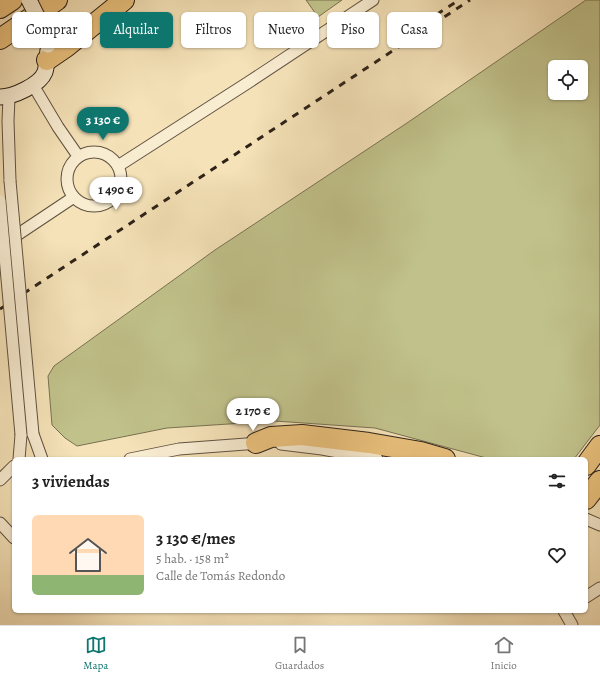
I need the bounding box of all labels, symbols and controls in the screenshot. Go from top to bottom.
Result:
chip: Comprar [12,12,92,48]
chip: Alquilar [100,12,173,48]
chip: Filtros [181,12,246,48]
chip: Nuevo [254,12,319,48]
chip: Piso [327,12,379,48]
chip: Casa [387,12,442,48]
map controls [548,60,588,100]
button: locate [548,60,588,100]
pin: 3 130 € [66,107,140,141]
text: 3 130 € [86,111,120,128]
pin: 1 490 € [79,177,153,211]
text: 1 490 € [98,181,134,198]
pin: 2 170 € [216,398,290,432]
text: 2 170 € [235,402,271,419]
text: 3 viviendas [32,470,110,493]
icon: filters [546,470,568,492]
text: 3 130 €/mes [156,527,236,550]
icon: home [64,531,112,579]
icon: heart [546,544,568,566]
text: 5 hab. · 158 m² [156,550,229,567]
text: Calle de Tomás Redondo [156,567,285,584]
tab: Mapa [83,634,109,673]
tab: Guardados [275,634,324,673]
tab: Inicio [491,634,517,673]

